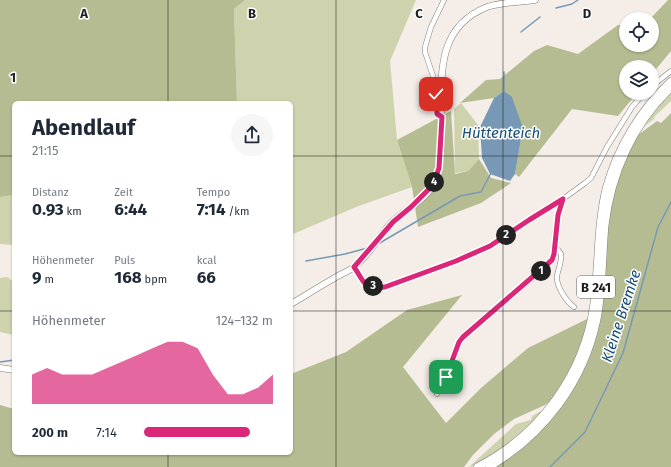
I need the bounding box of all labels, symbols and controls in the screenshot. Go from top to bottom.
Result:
text: A [79,6,88,21]
text: B [248,6,256,21]
text: C [415,6,423,21]
text: D [583,6,592,21]
map controls [619,12,659,100]
button: locate [619,12,659,52]
button: layers [619,60,659,100]
text: 1 [10,70,16,85]
pin [419,77,453,111]
icon: check [425,83,447,105]
text: Abendlauf [32,114,135,141]
button: share [231,114,273,156]
water label: Hüttenteich [462,124,540,142]
text: 21:15 [32,143,58,158]
pin: 4 [424,172,444,192]
text: 4 [431,175,437,188]
text: Distanz [32,186,68,199]
text: Zeit [114,186,133,199]
text: Tempo [197,186,230,199]
text: 0.93 [32,199,64,220]
text: 6:44 [114,199,147,220]
text: 7:14 [197,199,226,220]
text: km [64,205,82,218]
text: /km [226,205,249,218]
pin: 2 [496,225,516,245]
text: 2 [503,228,509,241]
text: Höhenmeter [32,254,94,267]
text: Puls [114,254,135,267]
text: kcal [197,254,216,267]
pin: 1 [531,261,551,281]
text: 1 [538,264,544,277]
text: 9 [32,267,42,288]
text: 168 [114,267,142,288]
text: 66 [197,267,216,288]
water label: Kleine Bremke [598,267,644,364]
text: m [42,273,54,286]
text: bpm [142,273,167,286]
pin: 3 [363,276,383,296]
road number: B 241 [577,276,615,298]
text: 3 [370,279,376,292]
text: Höhenmeter [32,313,106,328]
text: 124–132 m [216,313,273,328]
pin [429,360,463,394]
icon: arrive [435,366,457,388]
text: 200 m [32,425,68,440]
text: 7:14 [96,425,117,440]

